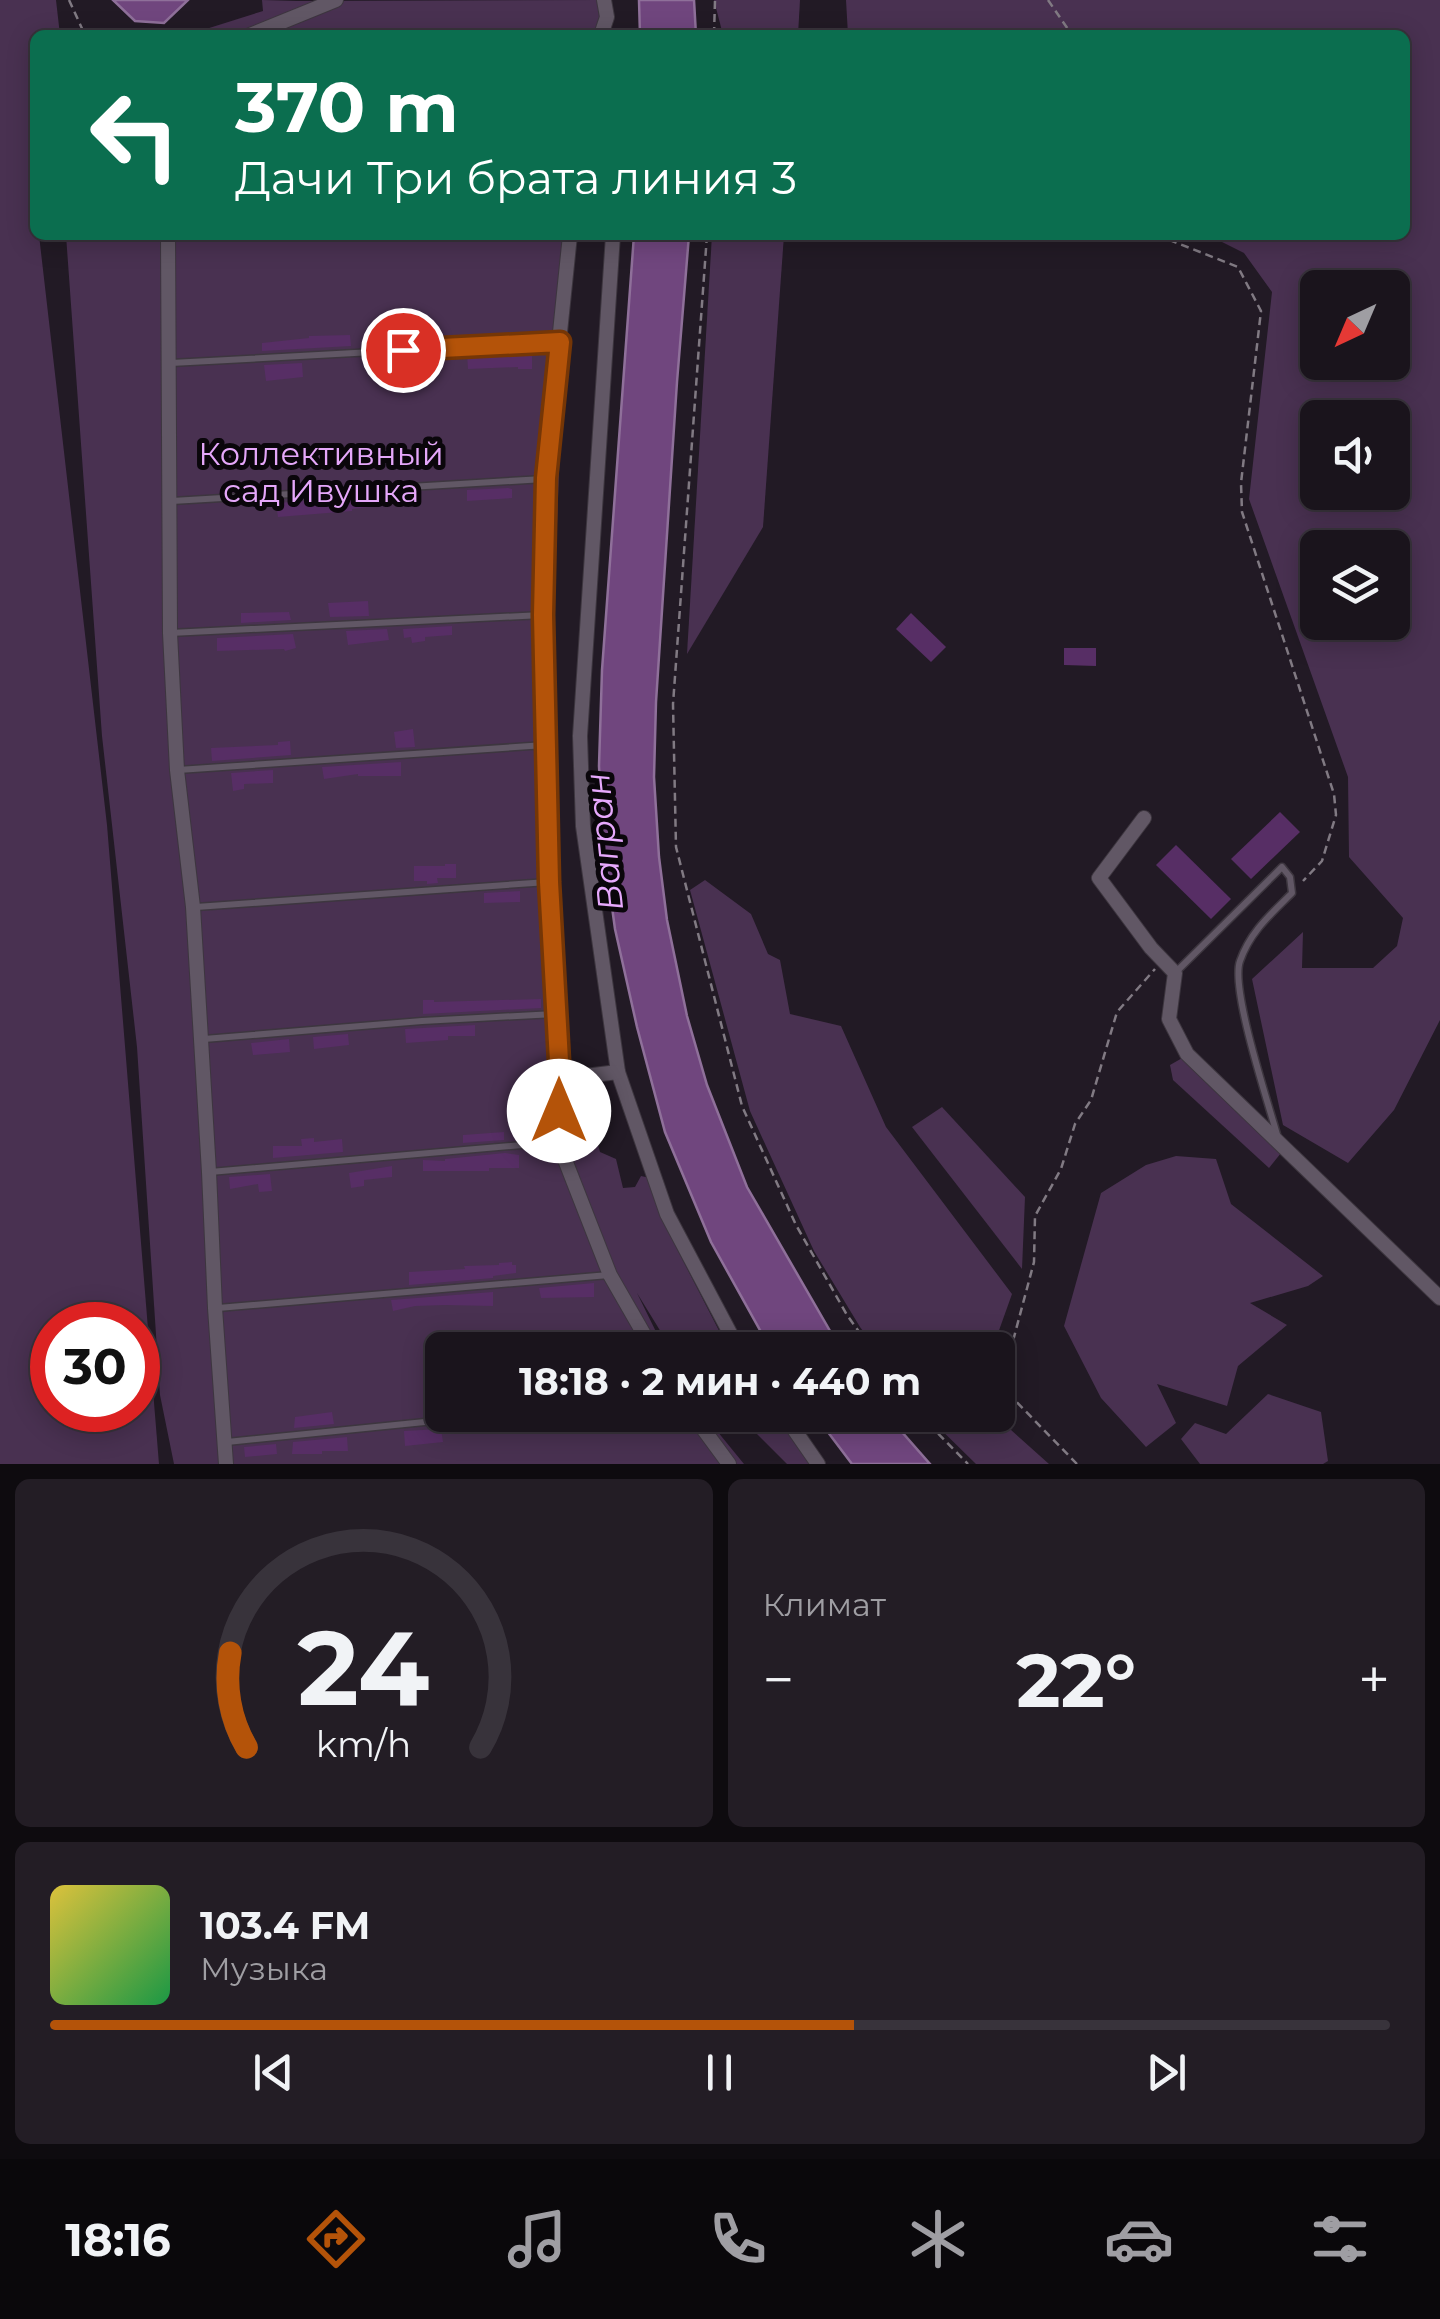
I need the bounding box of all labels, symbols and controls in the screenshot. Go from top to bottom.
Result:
text: 370 m [235,64,459,150]
icon: left [70,70,200,200]
text: Дачи Три брата линия 3 [235,150,797,205]
north arrow [1300,270,1410,380]
map controls [1300,270,1410,640]
pin [361,308,446,393]
icon: arrive [376,323,431,378]
button: sound [1300,400,1410,510]
park label: Коллективный сад Ивушка [198,434,444,510]
button: layers [1300,530,1410,640]
water label: Вагран [575,771,632,913]
position arrow [507,1059,611,1163]
speed limit sign: 30 [30,1302,160,1432]
text: 18:18 · 2 мин · 440 m [519,1358,921,1405]
text: Климат [763,1585,886,1624]
text: 24 [298,1604,430,1731]
text: 22° [1016,1634,1136,1726]
text: − [763,1646,794,1713]
text: + [1358,1646,1390,1713]
text: km/h [316,1722,411,1766]
text: 103.4 FM [200,1902,370,1949]
text: Музыка [200,1949,328,1988]
icon: previous [246,2045,301,2100]
icon: pause [692,2045,747,2100]
icon: next [1139,2045,1194,2100]
icon: directions [301,2204,371,2274]
icon: music [502,2204,572,2274]
icon: phone [703,2204,773,2274]
icon: climate [903,2204,973,2274]
icon: car [1104,2204,1174,2274]
icon: filters [1305,2204,1375,2274]
text: 18:16 [65,2212,171,2267]

